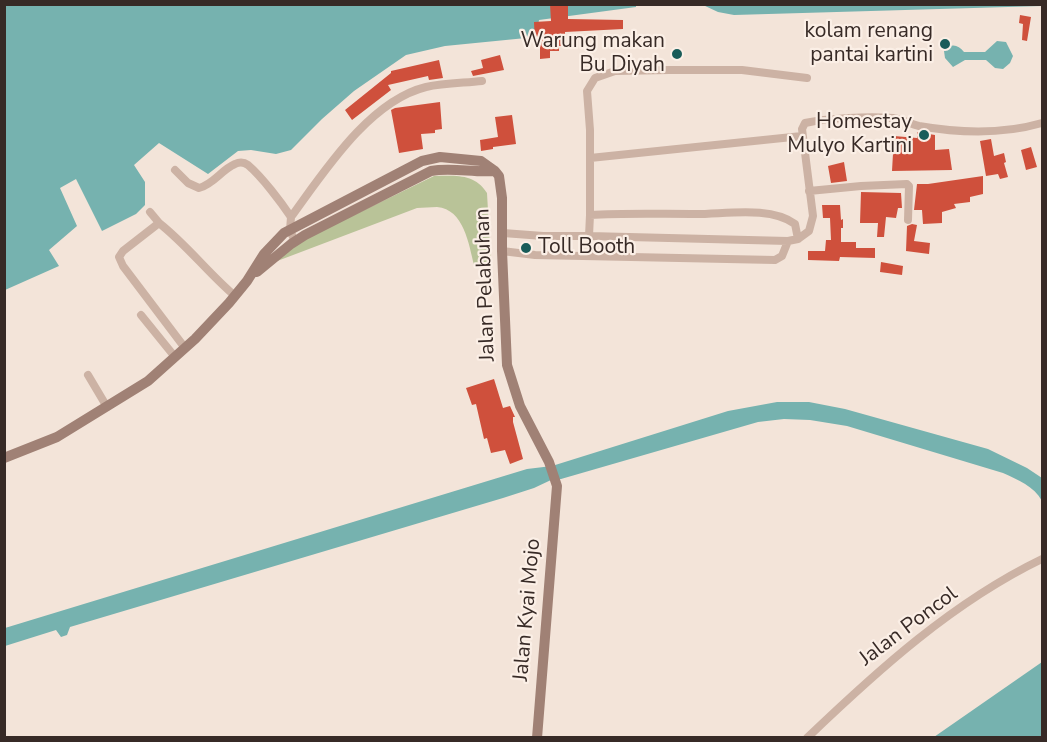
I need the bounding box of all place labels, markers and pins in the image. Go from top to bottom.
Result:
place label: kolam renang pantai kartini [805,19,933,69]
place label: Warung makan Bu Diyah [520,29,665,79]
marker: kolam renang pantai kartini [938,37,952,51]
marker: Warung makan Bu Diyah [670,47,684,61]
place label: Homestay Mulyo Kartini [787,110,912,160]
marker: Homestay Mulyo Kartini [917,128,931,142]
place label: Toll Booth [538,235,635,261]
marker: Toll Booth [519,241,533,255]

